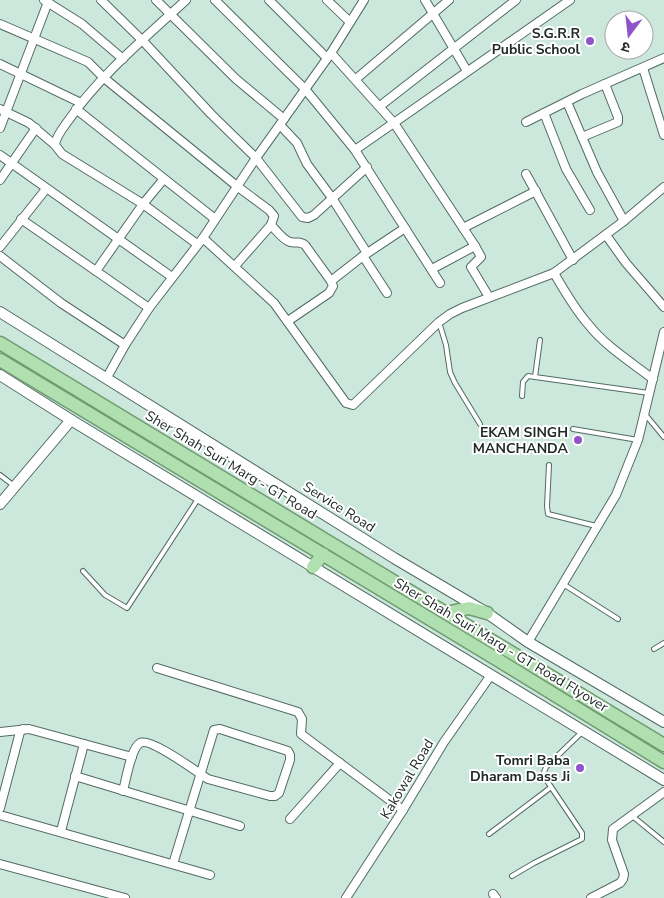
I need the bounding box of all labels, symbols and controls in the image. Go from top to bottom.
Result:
north arrow [604,10,654,60]
place label: S.G.R.R Public School [492,24,581,59]
marker: S.G.R.R Public School [584,35,596,47]
text: उ [619,37,632,57]
street label: Sher Shah Suri Marg - GT Road [142,406,320,524]
place label: EKAM SINGH MANCHANDA [473,423,569,458]
marker: EKAM SINGH MANCHANDA [572,434,584,446]
street label: Service Road [299,477,379,537]
street label: Sher Shah Suri Marg - GT Road Flyover [391,573,611,717]
street label: Kakowal Road [376,736,438,822]
place label: Tomri Baba Dharam Dass Ji [470,751,570,786]
marker: Tomri Baba Dharam Dass Ji [574,762,586,774]

